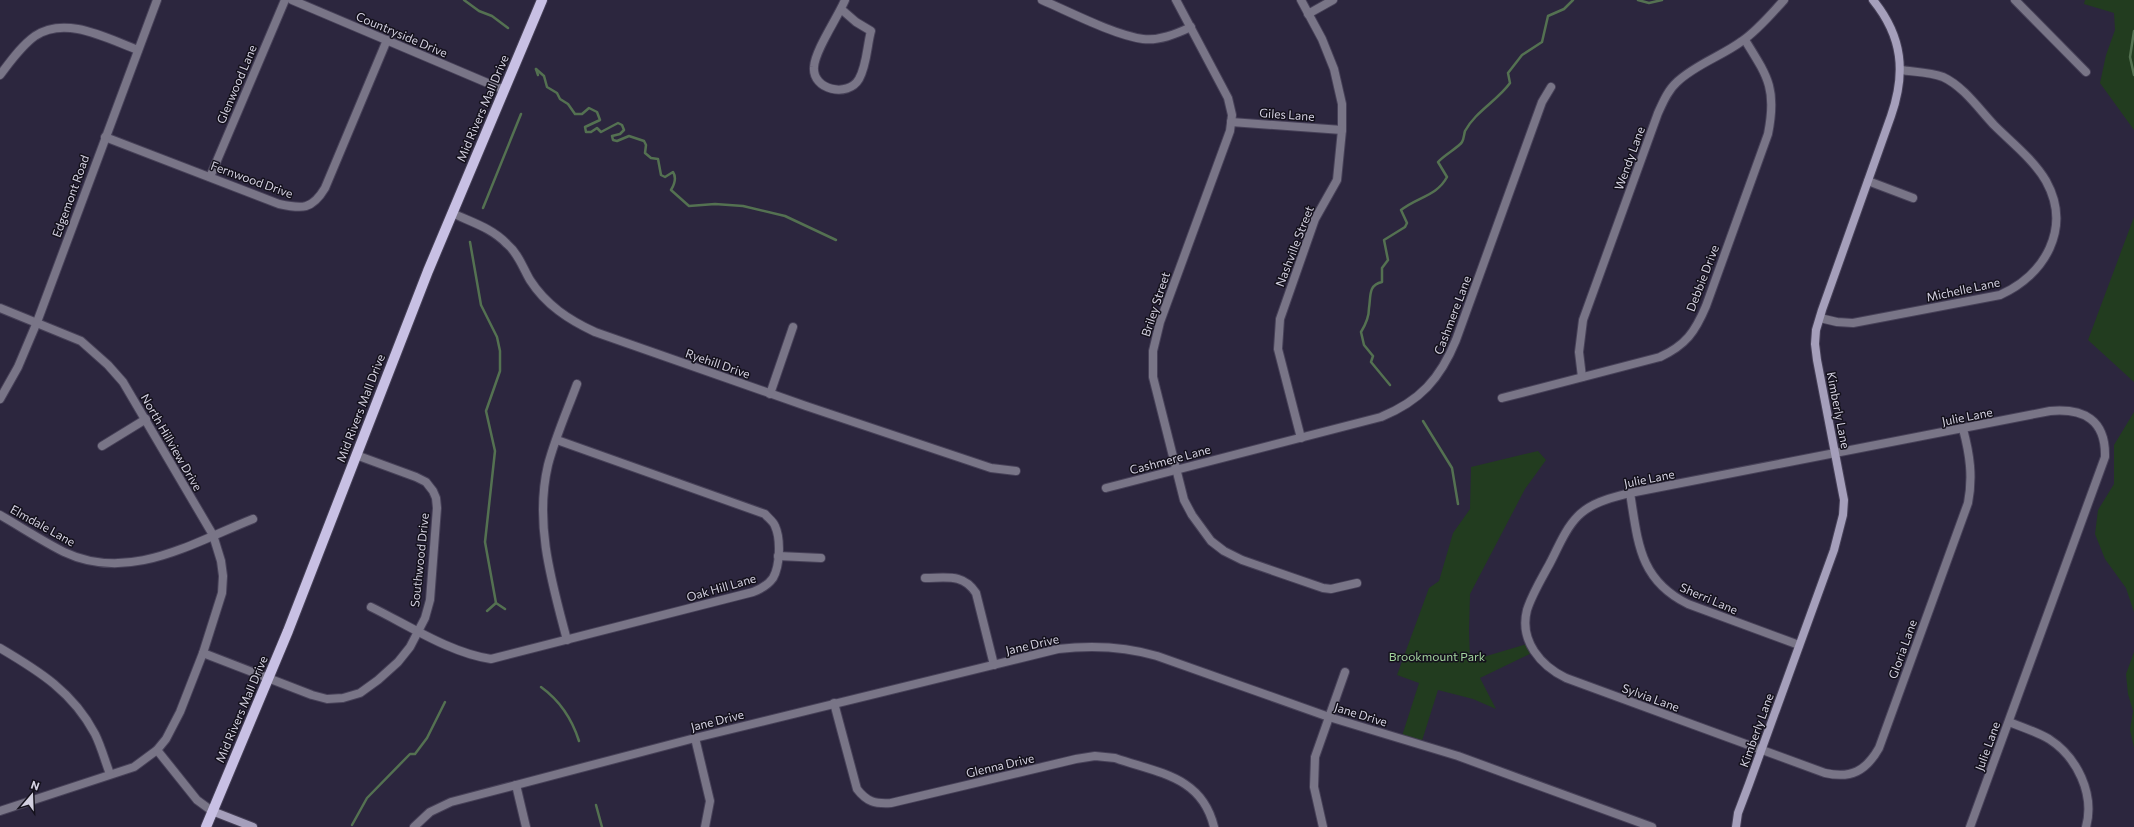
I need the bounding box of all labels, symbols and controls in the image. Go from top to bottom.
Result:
street label: Countryside Drive [354,8,450,60]
street label: Glenwood Lane [213,42,259,126]
street label: Mid Rivers Mall Drive [453,53,511,163]
street label: Giles Lane [1259,105,1315,123]
street label: Wendy Lane [1611,124,1647,192]
street label: Edgemont Road [49,153,91,239]
street label: Fernwood Drive [209,158,295,200]
street label: Nashville Street [1272,204,1316,288]
street label: Debbie Drive [1683,243,1721,313]
street label: Briley Street [1138,270,1172,338]
street label: Cashmere Lane [1431,274,1473,356]
street label: Michelle Lane [1925,274,2001,304]
street label: Ryehill Drive [684,345,752,381]
street label: Mid Rivers Mall Drive [333,352,387,464]
street label: Kimberly Lane [1825,371,1853,449]
street label: North Hillview Drive [139,391,205,493]
street label: Julie Lane [1940,404,1994,429]
street label: Cashmere Lane [1128,441,1212,477]
street label: Julie Lane [1622,466,1676,491]
street label: Elmdale Lane [8,501,78,549]
street label: Southwood Drive [407,512,431,608]
street label: Oak Hill Lane [685,570,757,604]
street label: Sherri Lane [1678,580,1740,616]
street label: Gloria Lane [1885,618,1919,680]
street label: Jane Drive [1004,631,1060,658]
park label: Brookmount Park [1389,649,1486,663]
street label: Mid Rivers Mall Drive [212,654,270,764]
street label: Sylvia Lane [1620,680,1682,714]
street label: Kimberly Lane [1736,691,1776,769]
street label: Jane Drive [1333,699,1389,730]
street label: Jane Drive [689,707,745,734]
street label: Julie Lane [1972,719,2003,773]
street label: Glenna Drive [965,750,1035,780]
north arrow [12,775,52,815]
text: N [29,778,41,793]

